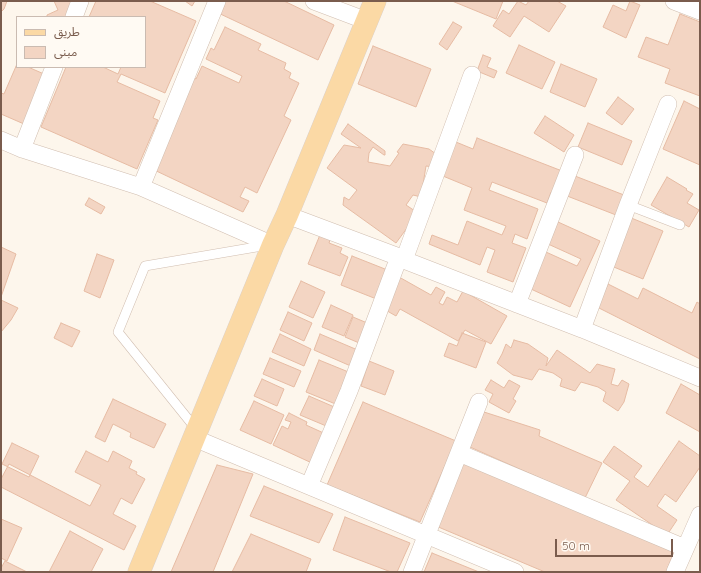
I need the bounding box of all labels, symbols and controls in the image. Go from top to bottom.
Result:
legend [16,16,146,68]
text: طريق [54,24,80,39]
text: مبنى [54,44,77,59]
scale bar [557,531,675,557]
text: 50 m [562,538,590,553]

